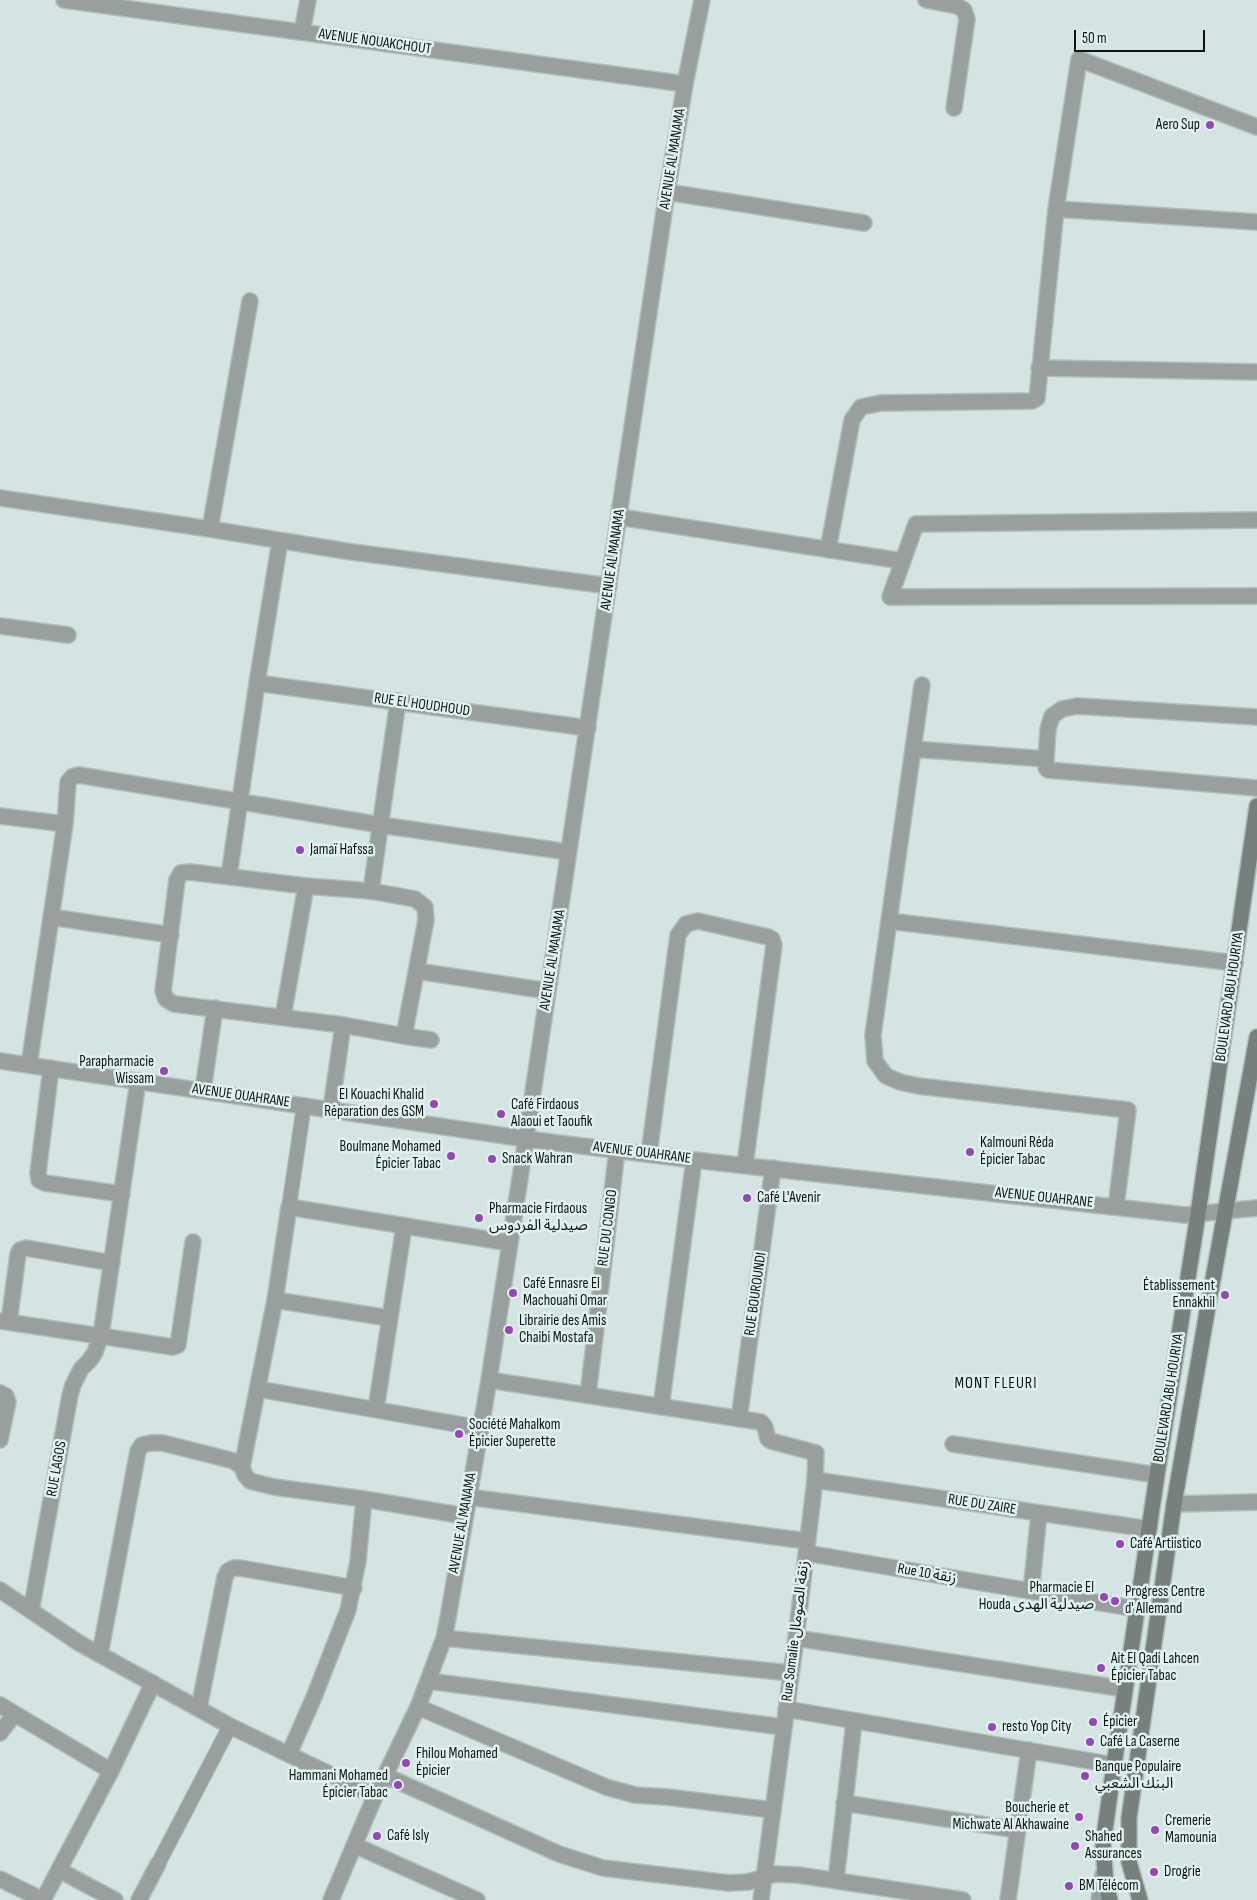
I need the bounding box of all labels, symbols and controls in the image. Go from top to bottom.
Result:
scale bar [1077,20,1208,52]
street label: AVENUE NOUAKCHOUT [317,25,433,59]
text: 50 m [1082,29,1107,48]
street label: AVENUE AL MANAMA [656,107,690,211]
place label: Aero Sup [1156,116,1200,134]
marker: Aero Sup [1204,119,1216,131]
street label: AVENUE AL MANAMA [597,508,629,612]
street label: RUE EL HOUDHOUD [373,689,471,721]
place label: Jamaï Hafssa [310,841,373,859]
marker: Jamaï Hafssa [294,844,306,856]
street label: AVENUE AL MANAMA [536,908,570,1012]
street label: BOULEVARD ABU HOURIYA [1212,931,1248,1063]
place label: Parapharmacie Wissam [79,1053,154,1088]
marker: Parapharmacie Wissam [158,1065,170,1077]
street label: AVENUE OUAHRANE [191,1080,291,1112]
place label: El Kouachi Khalid Réparation des GSM [324,1086,424,1121]
place label: Café Firdaous Alaoui et Taoufik [511,1096,592,1131]
marker: El Kouachi Khalid Réparation des GSM [428,1098,440,1110]
marker: Café Firdaous Alaoui et Taoufik [495,1108,507,1120]
place label: Kalmouni Réda Épicier Tabac [980,1134,1054,1169]
place label: Boulmane Mohamed Épicier Tabac [340,1138,441,1173]
street label: AVENUE OUAHRANE [592,1138,692,1168]
marker: Kalmouni Réda Épicier Tabac [964,1146,976,1158]
marker: Boulmane Mohamed Épicier Tabac [445,1150,457,1162]
place label: Snack Wahran [502,1150,573,1168]
marker: Snack Wahran [486,1153,498,1165]
street label: AVENUE OUAHRANE [994,1184,1094,1212]
street label: RUE DU CONGO [594,1189,622,1267]
place label: Café L'Avenir [757,1189,821,1207]
marker: Café L'Avenir [741,1192,753,1204]
place label: Pharmacie Firdaous صيدلية الفردوس [489,1200,588,1235]
marker: Pharmacie Firdaous صيدلية الفردوس [473,1212,485,1224]
street label: RUE BOUROUNDI [741,1251,771,1337]
place label: Café Ennasre El Machouahi Omar [523,1275,607,1310]
place label: Établissement Ennakhil [1143,1277,1215,1312]
marker: Café Ennasre El Machouahi Omar [507,1287,519,1299]
marker: Établissement Ennakhil [1219,1289,1231,1301]
place label: Librairie des Amis Chaibi Mostafa [519,1312,606,1347]
marker: Librairie des Amis Chaibi Mostafa [503,1324,515,1336]
street label: BOULEVARD ABU HOURIYA [1150,1332,1188,1464]
district label: MONT FLEURI [953,1374,1039,1394]
place label: Société Mahalkom Épicier Superette [469,1416,560,1451]
marker: Société Mahalkom Épicier Superette [453,1428,465,1440]
street label: RUE LAGOS [43,1440,71,1498]
street label: AVENUE AL MANAMA [445,1471,481,1575]
street label: RUE DU ZAIRE [947,1491,1017,1519]
place label: Café Artiistico [1130,1535,1201,1553]
marker: Café Artiistico [1114,1538,1126,1550]
street label: Rue Somalie زنقة الصومال [778,1560,814,1702]
street label: Rue 10 زنقة [896,1560,958,1588]
place label: Pharmacie El Houda صيدلية الهدى [979,1579,1094,1614]
place label: Progress Centre d' Allemand [1125,1583,1205,1618]
marker: Pharmacie El Houda صيدلية الهدى [1098,1591,1110,1603]
marker: Progress Centre d' Allemand [1109,1595,1121,1607]
place label: Ait El Qadi Lahcen Épicier Tabac [1111,1650,1199,1685]
marker: Ait El Qadi Lahcen Épicier Tabac [1095,1662,1107,1674]
place label: Épicier [1103,1713,1137,1731]
marker: Épicier [1087,1716,1099,1728]
place label: resto Yop City [1002,1718,1071,1736]
marker: resto Yop City [986,1721,998,1733]
place label: Café La Caserne [1100,1733,1180,1751]
marker: Café La Caserne [1084,1736,1096,1748]
place label: Fhilou Mohamed Épicier [416,1745,498,1780]
marker: Fhilou Mohamed Épicier [400,1757,412,1769]
place label: Banque Populaire البنك الشعبي [1095,1758,1181,1793]
place label: Hammani Mohamed Épicier Tabac [289,1767,388,1802]
marker: Banque Populaire البنك الشعبي [1079,1770,1091,1782]
marker: Hammani Mohamed Épicier Tabac [392,1779,404,1791]
place label: Boucherie et Michwate Al Akhawaine [953,1799,1069,1834]
marker: Boucherie et Michwate Al Akhawaine [1073,1811,1085,1823]
place label: Cremerie Mamounia [1165,1812,1217,1847]
marker: Cremerie Mamounia [1149,1824,1161,1836]
place label: Café Isly [387,1827,429,1845]
place label: Shahed Assurances [1085,1828,1142,1863]
marker: Café Isly [371,1830,383,1842]
marker: Shahed Assurances [1069,1840,1081,1852]
place label: Drogrie [1164,1863,1201,1881]
marker: Drogrie [1148,1866,1160,1878]
place label: BM Télécom [1079,1877,1139,1895]
marker: BM Télécom [1063,1880,1075,1892]

